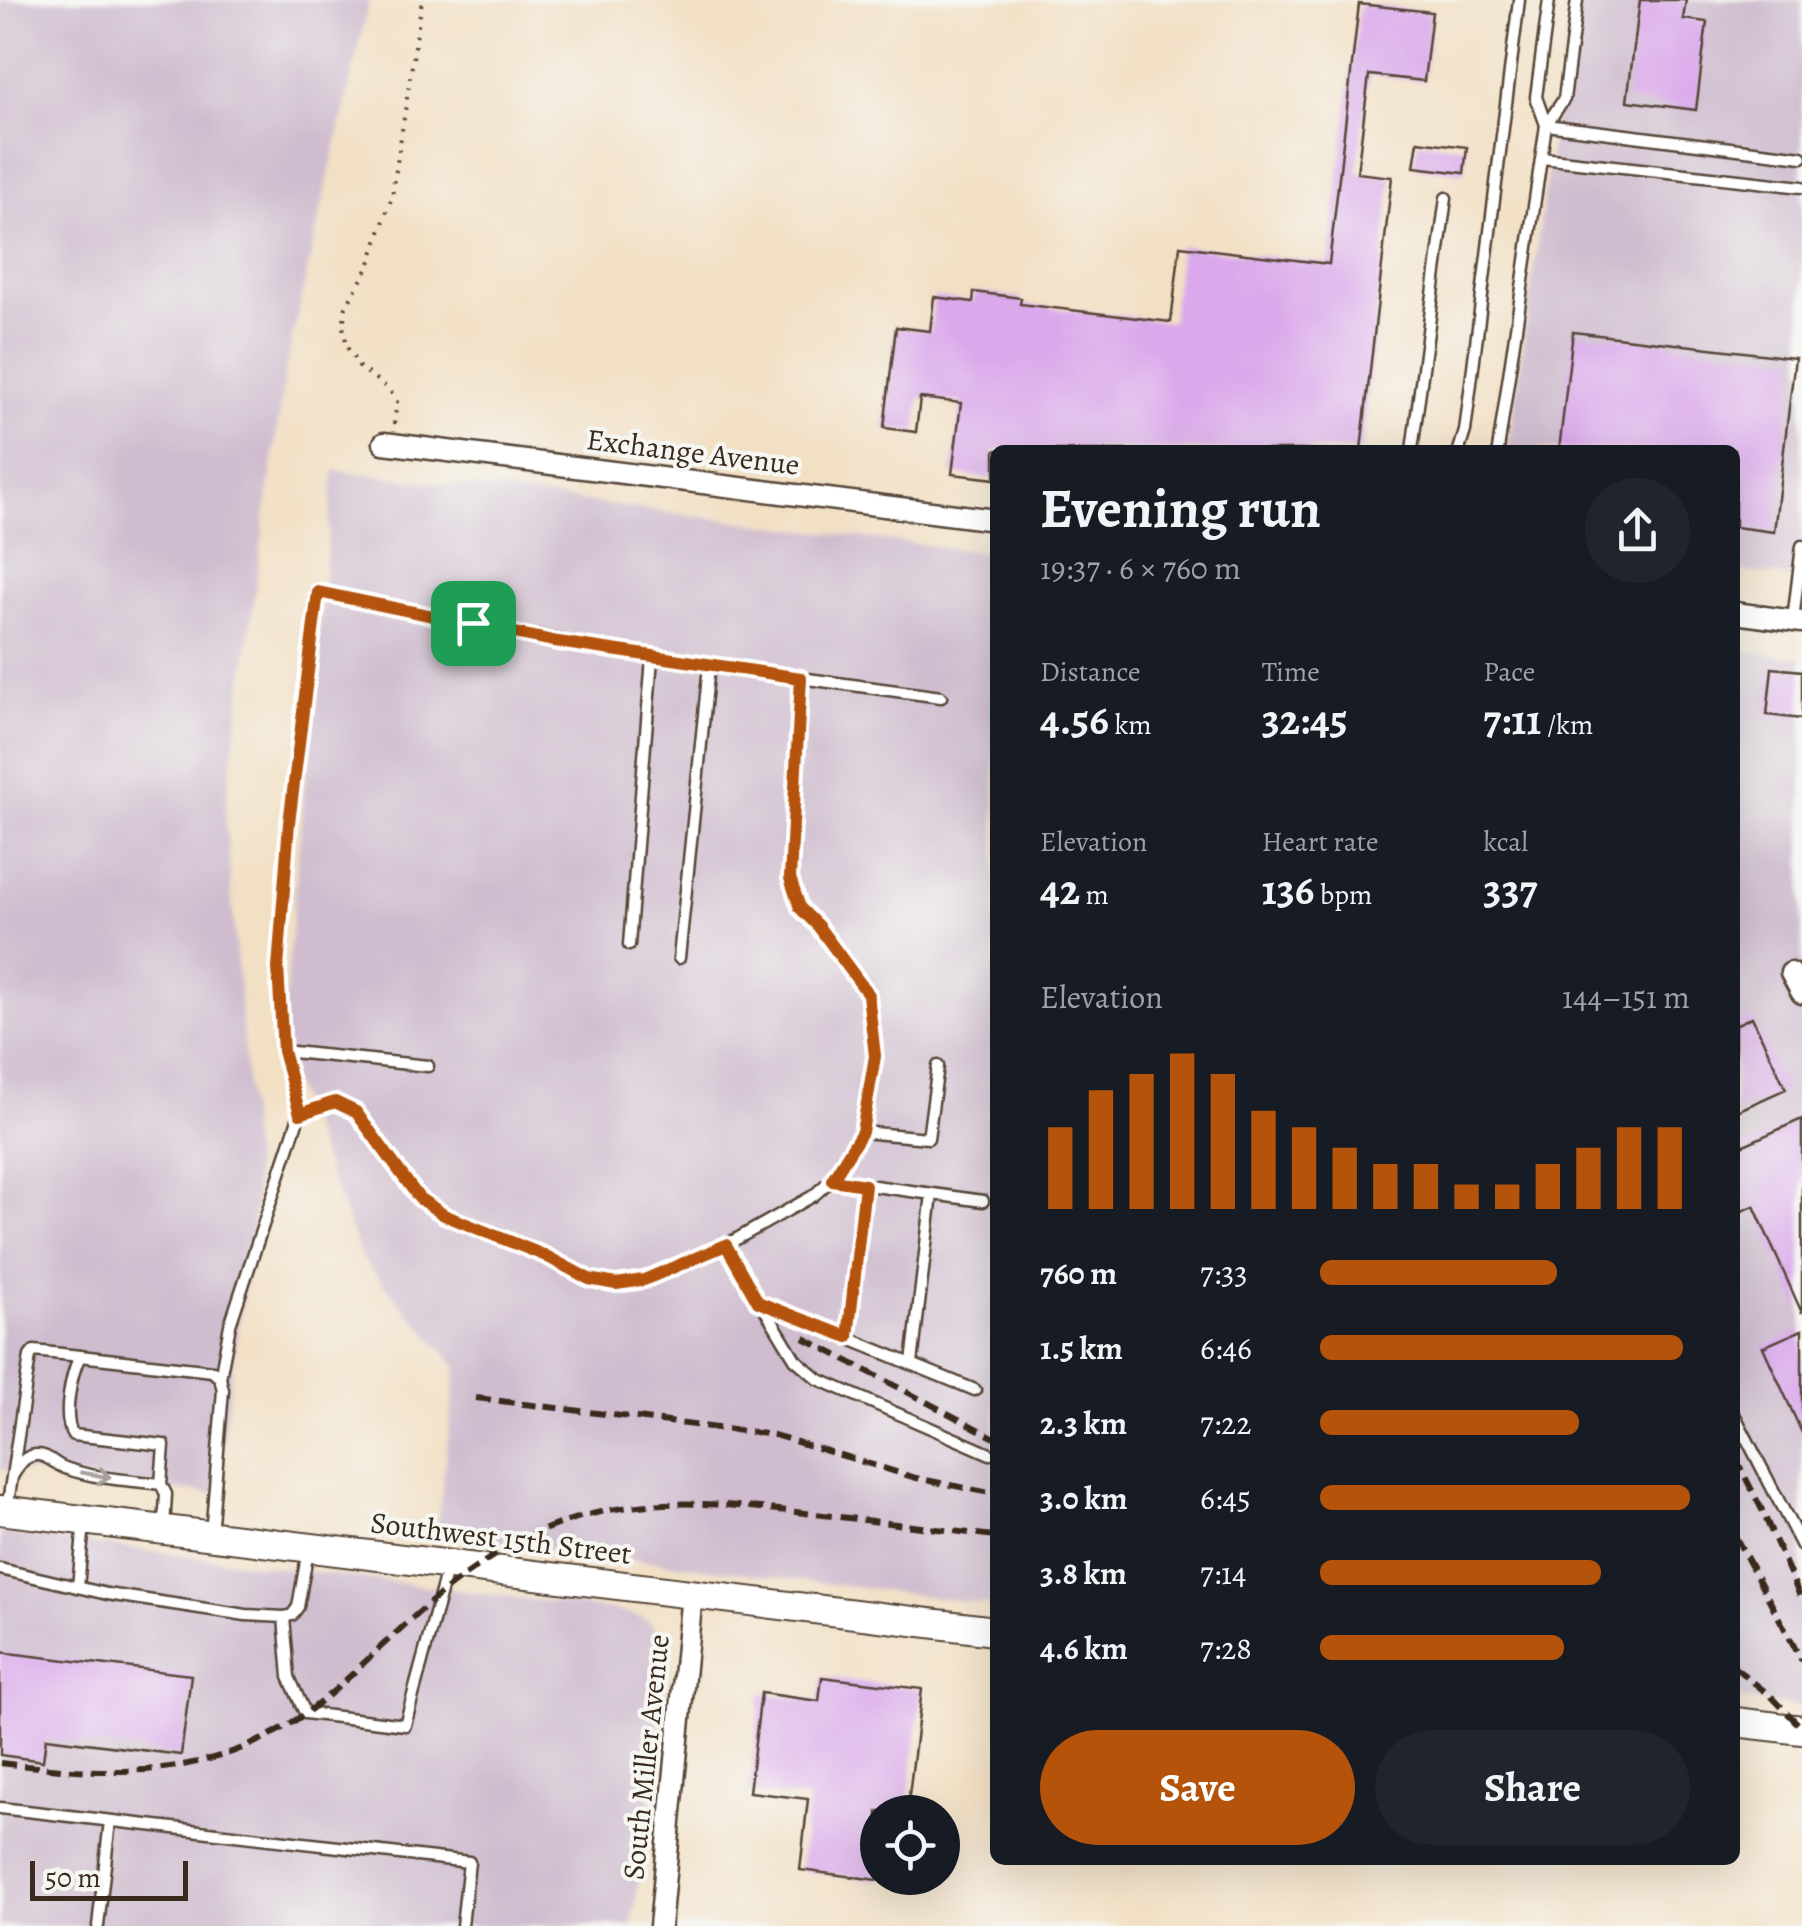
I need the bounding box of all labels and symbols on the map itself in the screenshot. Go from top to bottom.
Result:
street label: Exchange Avenue [584,419,802,485]
pin [431,581,516,666]
one-way arrow [79,1467,111,1486]
street label: Southwest 15th Street [368,1502,634,1574]
street label: South Miller Avenue [613,1632,679,1882]
scale bar [30,1856,188,1900]

